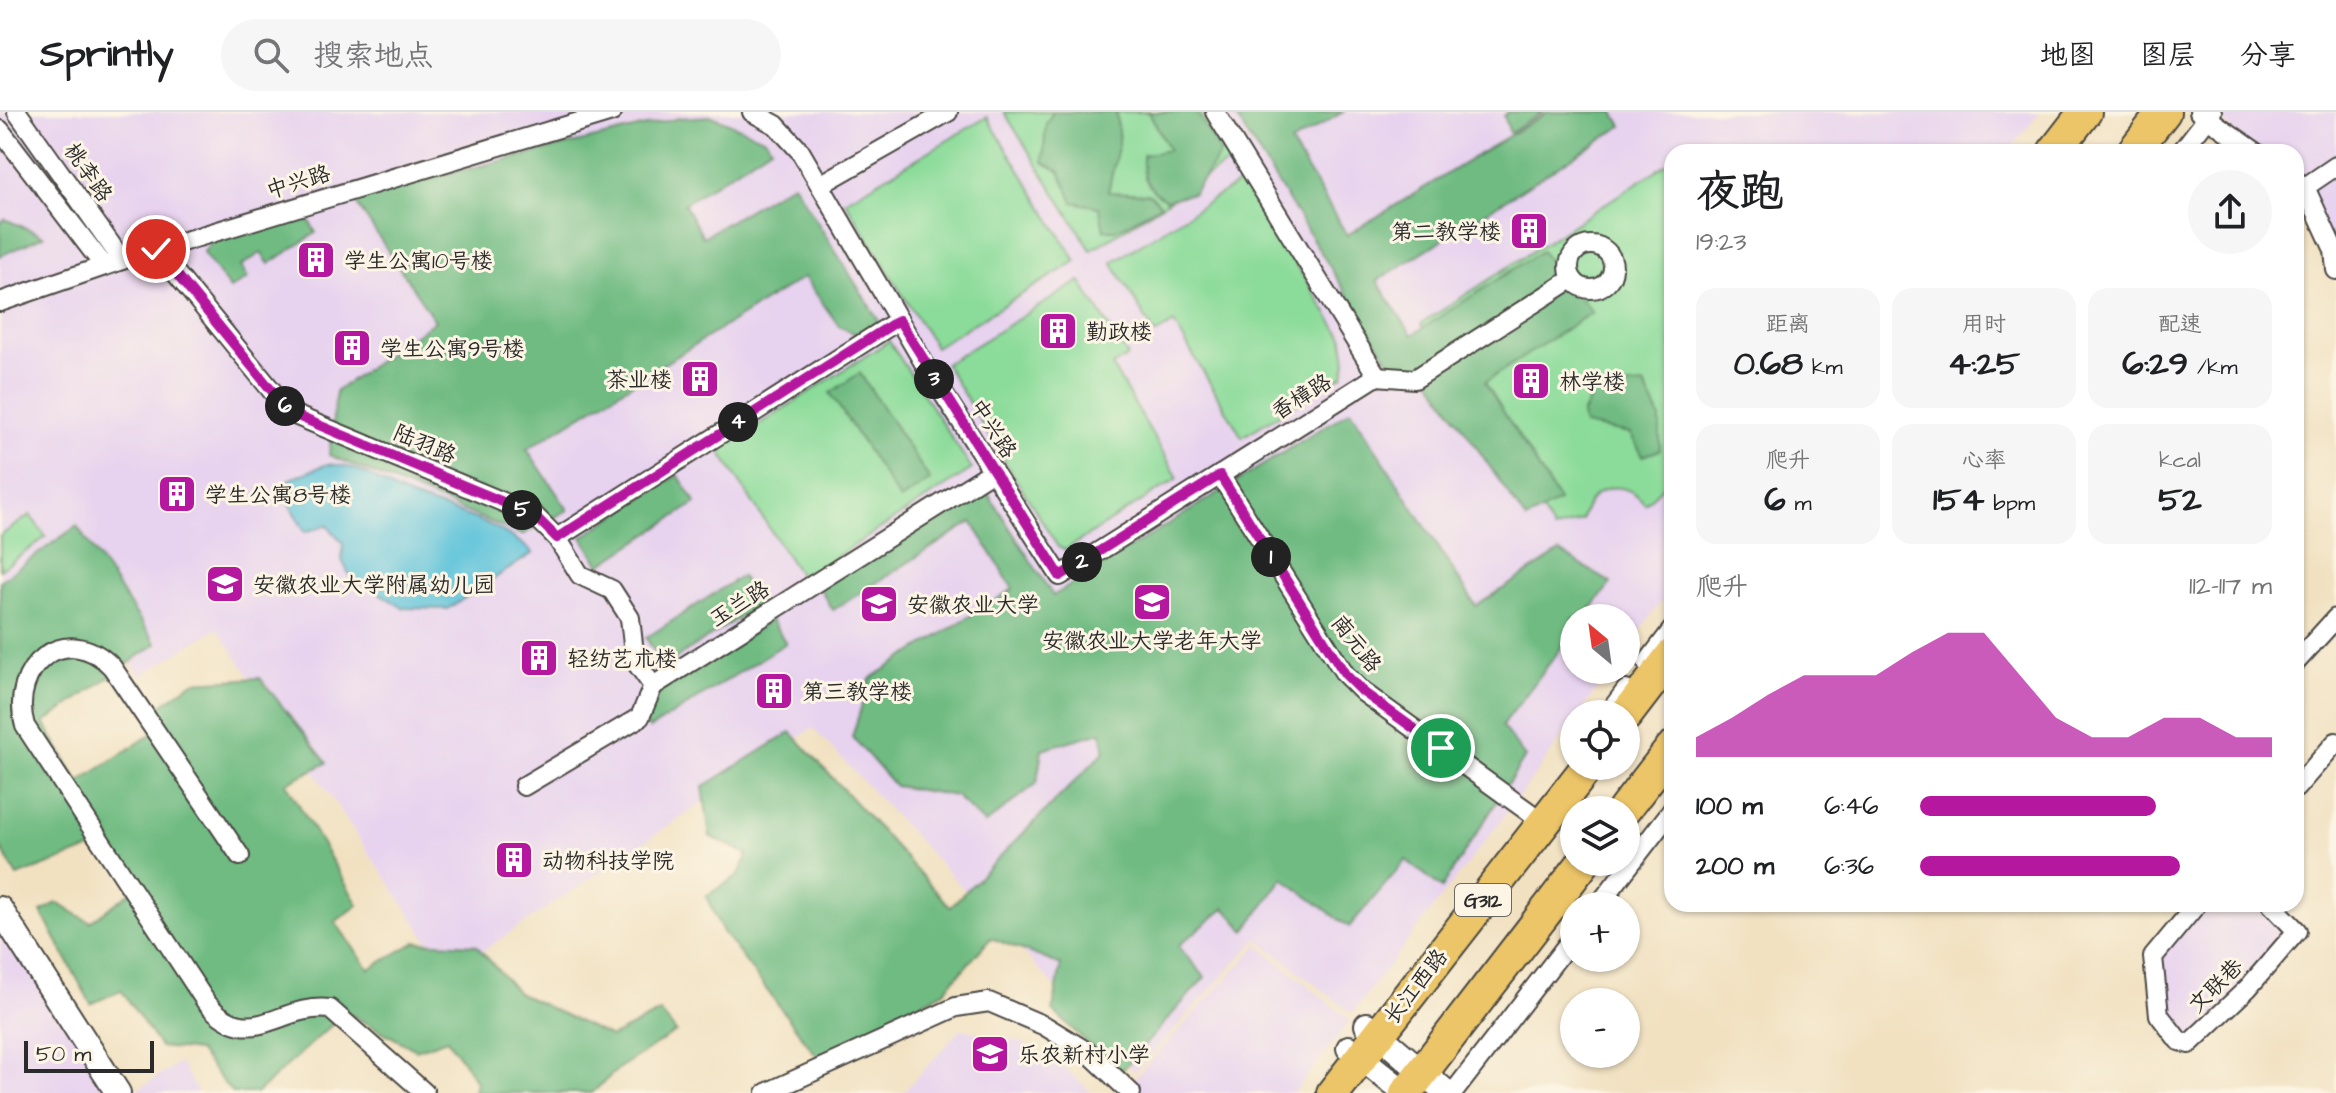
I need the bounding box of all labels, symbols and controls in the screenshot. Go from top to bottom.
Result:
search box [221,19,781,91]
text: Sprintly [40,29,173,81]
icon: search [249,33,293,77]
text: 搜索地点 [313,35,433,77]
text: 地图 [2040,36,2096,75]
text: 图层 [2140,36,2196,75]
text: 分享 [2240,36,2296,75]
street label: 桃李路 [56,137,119,209]
street label: 中兴路 [262,158,335,207]
text: 夜跑 [1696,163,1784,224]
button: share [2188,170,2272,254]
building icon: 第二教学楼 [1508,210,1550,252]
pin [122,215,190,283]
place label: 第二教学楼 [1391,217,1501,248]
text: 19:23 [1696,224,1747,260]
icon: check [134,227,178,271]
building icon: 学生公寓10号楼 [295,239,337,281]
place label: 学生公寓10号楼 [344,246,493,277]
text: 距离 [1766,309,1810,340]
text: 用时 [1962,309,2006,340]
text: 配速 [2158,309,2202,340]
building icon: 勤政楼 [1037,310,1079,352]
place label: 勤政楼 [1086,317,1152,348]
building icon: 学生公寓9号楼 [331,327,373,369]
place label: 学生公寓9号楼 [380,334,525,365]
text: 0.68 [1733,340,1803,388]
text: 4:25 [1948,340,2020,388]
text: 6:29 [2122,340,2188,388]
text: km [1803,352,1843,383]
text: /km [2188,352,2238,383]
building icon: 茶业楼 [679,358,721,400]
pin: 3 [914,359,954,399]
building icon: 林学楼 [1510,360,1552,402]
text: 3 [928,363,940,394]
place label: 茶业楼 [606,365,672,396]
street label: 香樟路 [1266,367,1338,428]
place label: 林学楼 [1559,367,1625,398]
pin: 6 [265,386,305,426]
text: 6 [278,390,292,421]
street label: 中兴路 [962,393,1024,465]
pin: 4 [718,402,758,442]
text: 4 [731,406,745,437]
street label: 陆羽路 [388,417,461,472]
text: 爬升 [1766,445,1810,476]
text: 心率 [1962,445,2006,476]
text: kcal [2159,445,2201,476]
building icon: 学生公寓8号楼 [156,473,198,515]
text: 6 [1764,476,1786,524]
text: 154 [1933,476,1985,524]
text: 52 [2158,476,2202,524]
place label: 学生公寓8号楼 [205,480,351,511]
text: m [1786,488,1812,519]
text: bpm [1985,488,2035,519]
pin: 5 [502,490,542,530]
text: 5 [514,494,530,525]
pin: 1 [1251,537,1291,577]
text: 1 [1270,541,1272,572]
pin: 2 [1062,542,1102,582]
text: 2 [1076,546,1088,577]
school or university icon: 安徽农业大学附属幼儿园 [204,563,246,605]
text: 112–117 m [2189,568,2272,604]
text: 爬升 [1696,569,1748,605]
place label: 安徽农业大学附属幼儿园 [253,570,495,601]
street label: 玉兰路 [704,574,776,635]
school or university icon: 安徽农业大学老年大学 [1131,581,1173,623]
school or university icon: 安徽农业大学 [858,583,900,625]
place label: 安徽农业大学 [907,590,1039,621]
north arrow [1560,604,1640,684]
map controls [1560,604,1640,1068]
street label: 南元路 [1323,608,1388,679]
place label: 安徽农业大学老年大学 [1042,626,1262,657]
building icon: 轻纺艺术楼 [518,637,560,679]
place label: 轻纺艺术楼 [567,644,677,675]
building icon: 第三教学楼 [753,670,795,712]
place label: 第三教学楼 [802,677,912,708]
button: locate [1560,700,1640,780]
pin [1407,714,1475,782]
icon: arrive [1419,726,1463,770]
text: 100 m [1696,788,1763,824]
text: 6:46 [1824,788,1879,824]
button: layers [1560,796,1640,876]
building icon: 动物科技学院 [493,839,535,881]
place label: 动物科技学院 [542,846,674,877]
text: 200 m [1696,848,1774,884]
text: 6:36 [1824,848,1874,884]
road number: G312 [1455,884,1511,916]
button: + [1560,892,1640,972]
street label: 长江西路 [1377,943,1455,1031]
street label: 文联巷 [2182,952,2250,1020]
button: − [1560,988,1640,1068]
school or university icon: 乐农新村小学 [969,1033,1011,1075]
scale bar [24,1037,154,1073]
text: 50 m [36,1039,91,1070]
place label: 乐农新村小学 [1018,1040,1150,1071]

